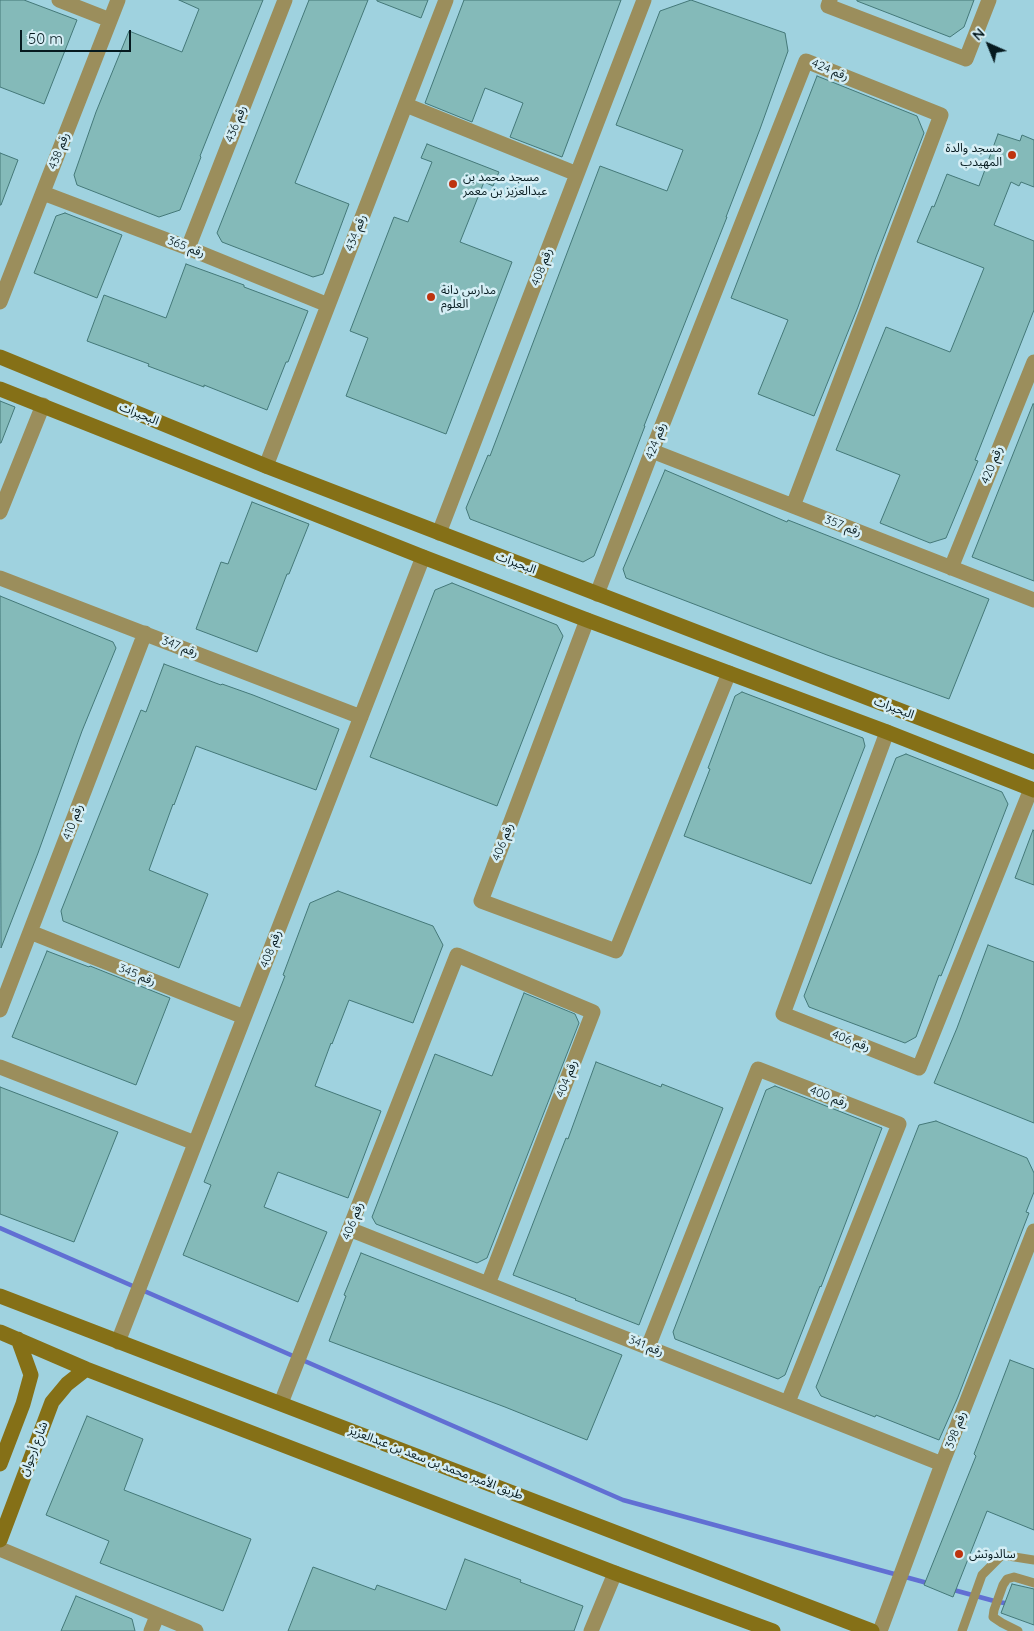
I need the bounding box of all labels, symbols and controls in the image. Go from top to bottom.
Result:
scale bar [22,20,134,52]
north arrow [964,20,1014,70]
text: N [969,24,989,44]
text: 50 m [28,29,63,48]
street label: رقم 424 [809,56,851,84]
street label: رقم 436 [222,103,250,145]
street label: رقم 438 [45,130,73,172]
place label: مسجد والدة المهيدب [946,141,1002,169]
marker: مسجد والدة المهيدب [1006,149,1018,161]
place label: مسجد محمد بن عبدالعزيز بن معمر [463,170,547,198]
marker: مسجد محمد بن عبدالعزيز بن معمر [447,178,459,190]
street label: رقم 434 [342,213,370,253]
street label: رقم 365 [165,233,207,261]
street label: رقم 408 [528,246,556,288]
place label: مدارس دانة العلوم [441,283,496,311]
marker: مدارس دانة العلوم [425,291,437,303]
street label: البحيرات [117,400,161,428]
street label: رقم 424 [642,420,670,462]
street label: رقم 420 [978,444,1006,486]
street label: رقم 357 [822,512,864,540]
street label: البحيرات [494,549,538,577]
street label: رقم 347 [160,633,200,661]
street label: البحيرات [872,694,916,722]
street label: رقم 410 [60,802,86,842]
street label: رقم 406 [489,821,517,863]
street label: رقم 408 [257,928,285,970]
street label: رقم 345 [116,961,158,989]
street label: رقم 406 [830,1027,872,1055]
street label: رقم 404 [553,1058,581,1100]
street label: رقم 400 [808,1083,850,1111]
street label: رقم 406 [339,1200,367,1242]
street label: رقم 341 [626,1333,666,1359]
street label: رقم 398 [942,1409,970,1451]
street label: شارع أرجوان [17,1420,51,1478]
street label: طريق الأمير محمد بن سعد بن عبدالعزيز [347,1423,525,1503]
place label: سالدوتش [969,1547,1016,1561]
marker: سالدوتش [953,1548,965,1560]

